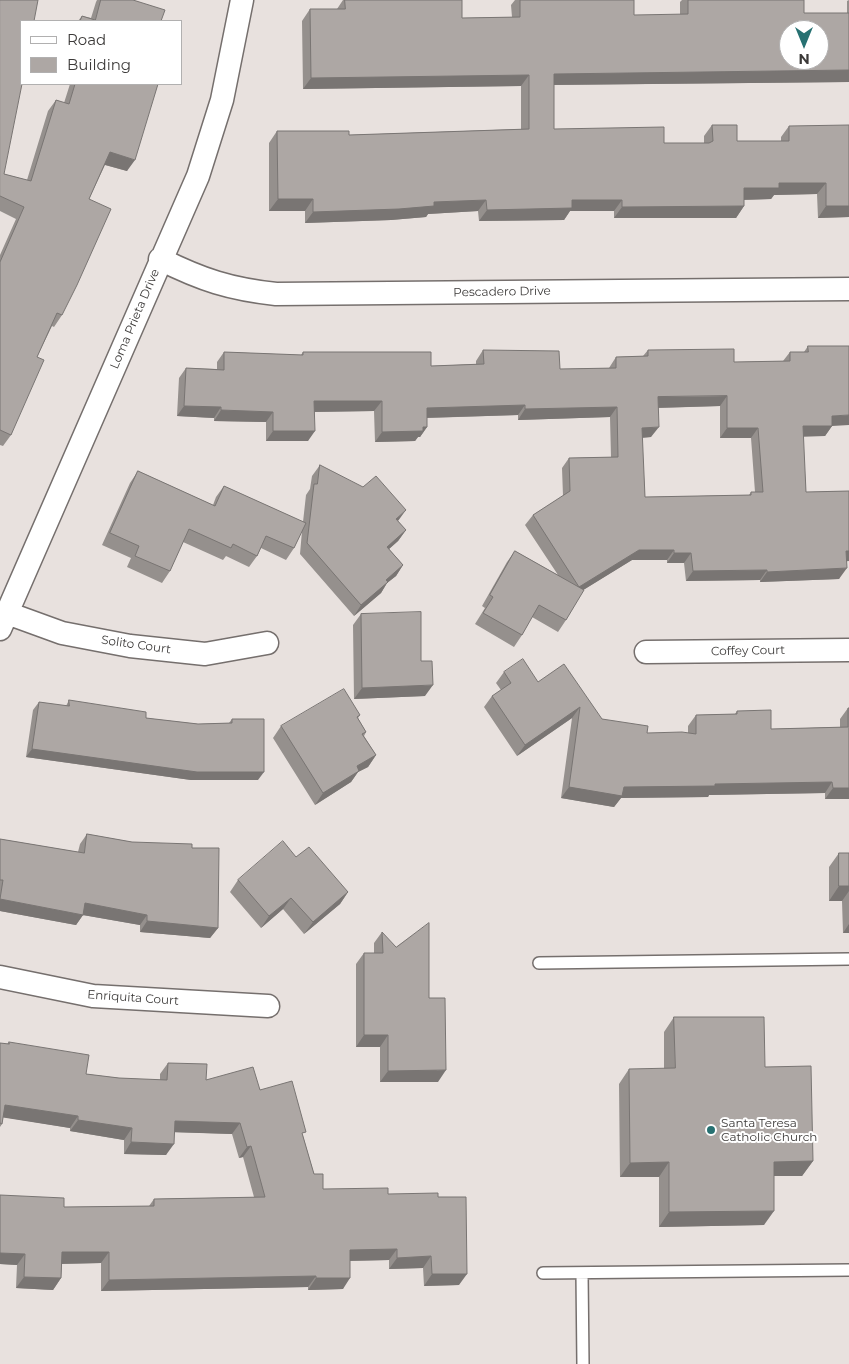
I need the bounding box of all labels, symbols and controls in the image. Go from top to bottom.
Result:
legend [20,20,182,85]
north arrow [779,20,829,70]
text: Road [67,30,106,49]
text: N [798,50,810,68]
text: Building [67,55,131,74]
street label: Loma Prieta Drive [107,267,163,371]
street label: Pescadero Drive [453,284,551,300]
street label: Solito Court [100,633,172,657]
street label: Coffey Court [711,643,785,659]
street label: Enriquita Court [87,988,179,1008]
place label: Santa Teresa Catholic Church [721,1116,817,1144]
marker: Santa Teresa Catholic Church [705,1124,717,1136]

